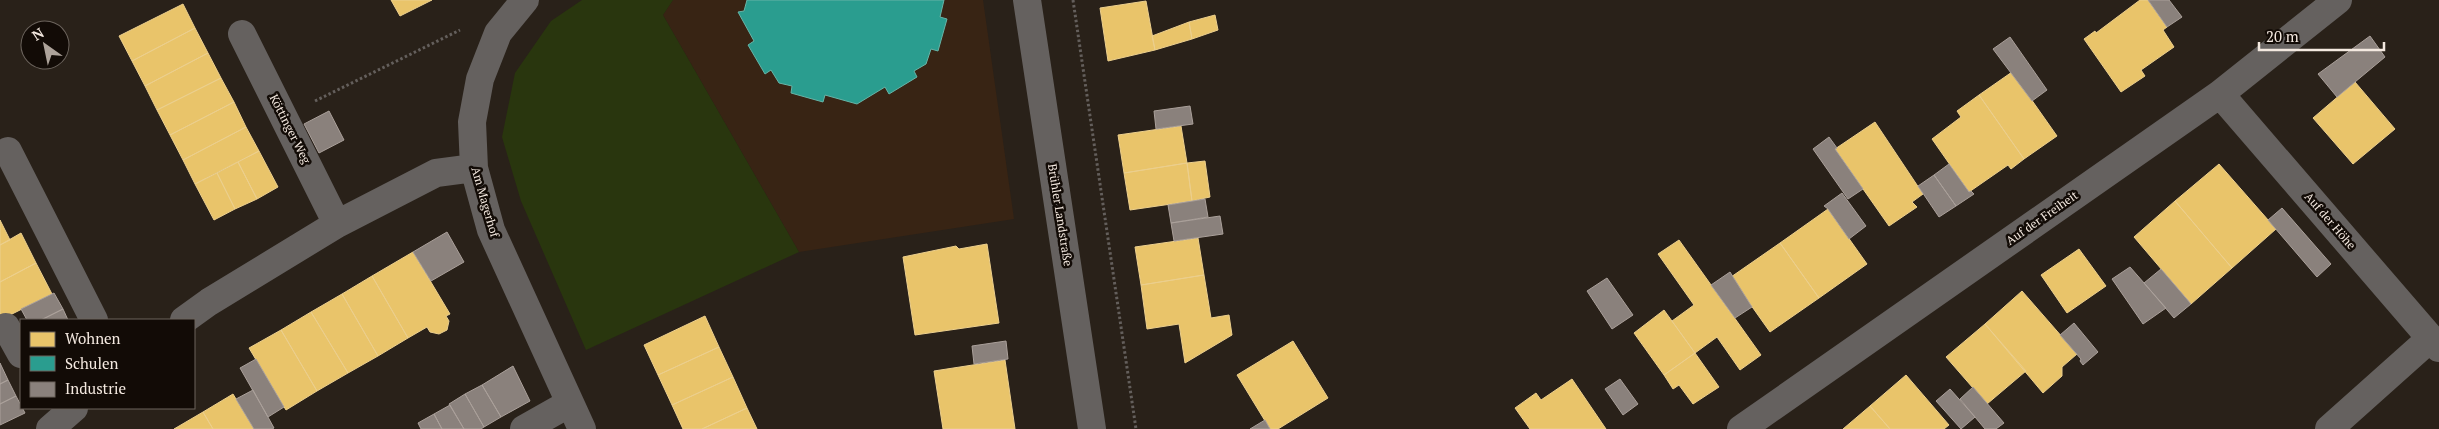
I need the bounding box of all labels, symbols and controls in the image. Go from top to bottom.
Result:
north arrow [20,20,70,70]
scale bar [2259,20,2384,52]
text: N [28,23,48,45]
text: 20 m [2266,26,2299,46]
street label: Köttinger Weg [267,92,315,167]
street label: Brühler Landstraße [1045,163,1076,267]
street label: Am Magerhof [468,165,503,240]
street label: Auf der Freiheit [2003,187,2081,248]
street label: Auf der Höhe [2301,189,2359,252]
legend [20,319,195,409]
text: Wohnen [65,328,121,348]
text: Schulen [65,353,119,373]
text: Industrie [65,378,126,398]

